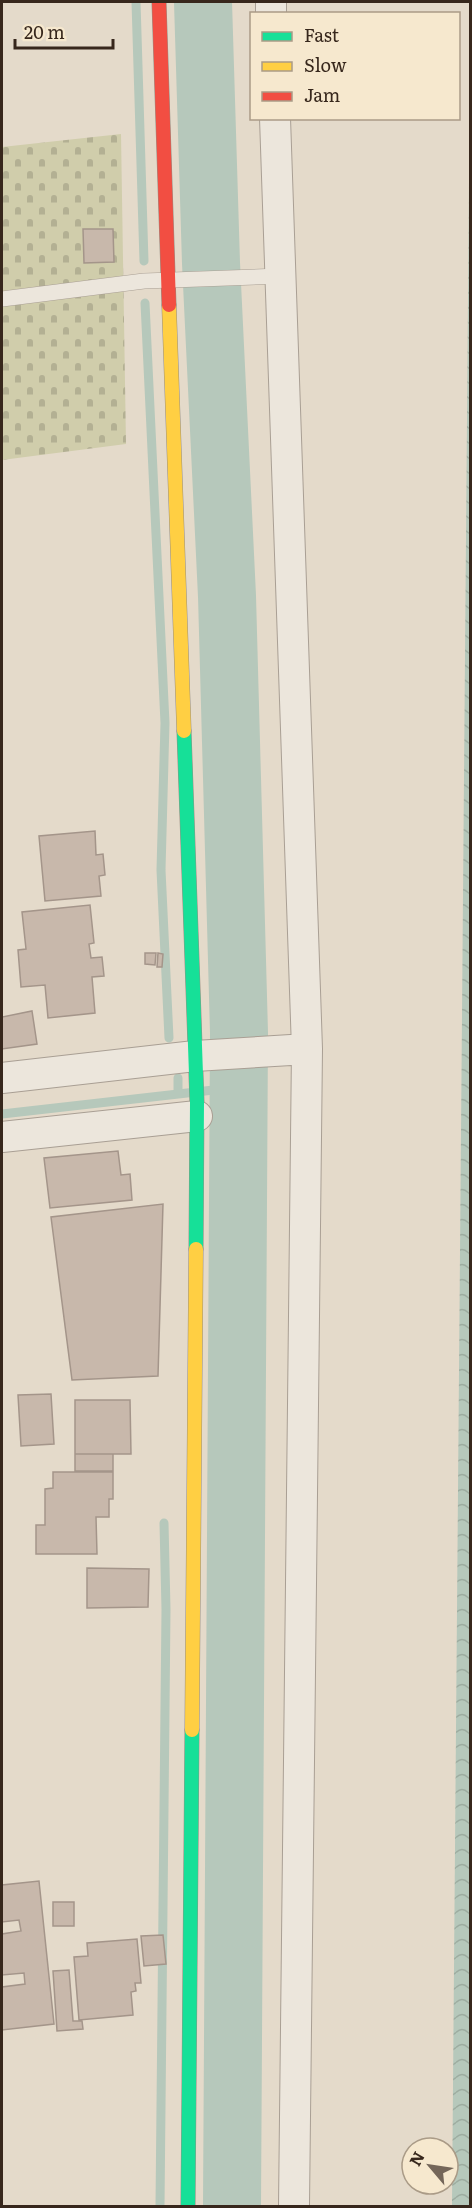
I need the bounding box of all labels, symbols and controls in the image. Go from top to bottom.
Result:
scale bar [15,12,112,50]
legend [250,12,460,120]
text: 20 m [24,18,65,45]
text: Fast [304,21,340,48]
text: Slow [304,51,347,78]
text: Jam [304,81,340,108]
north arrow [400,2136,460,2196]
text: N [402,2147,430,2170]

